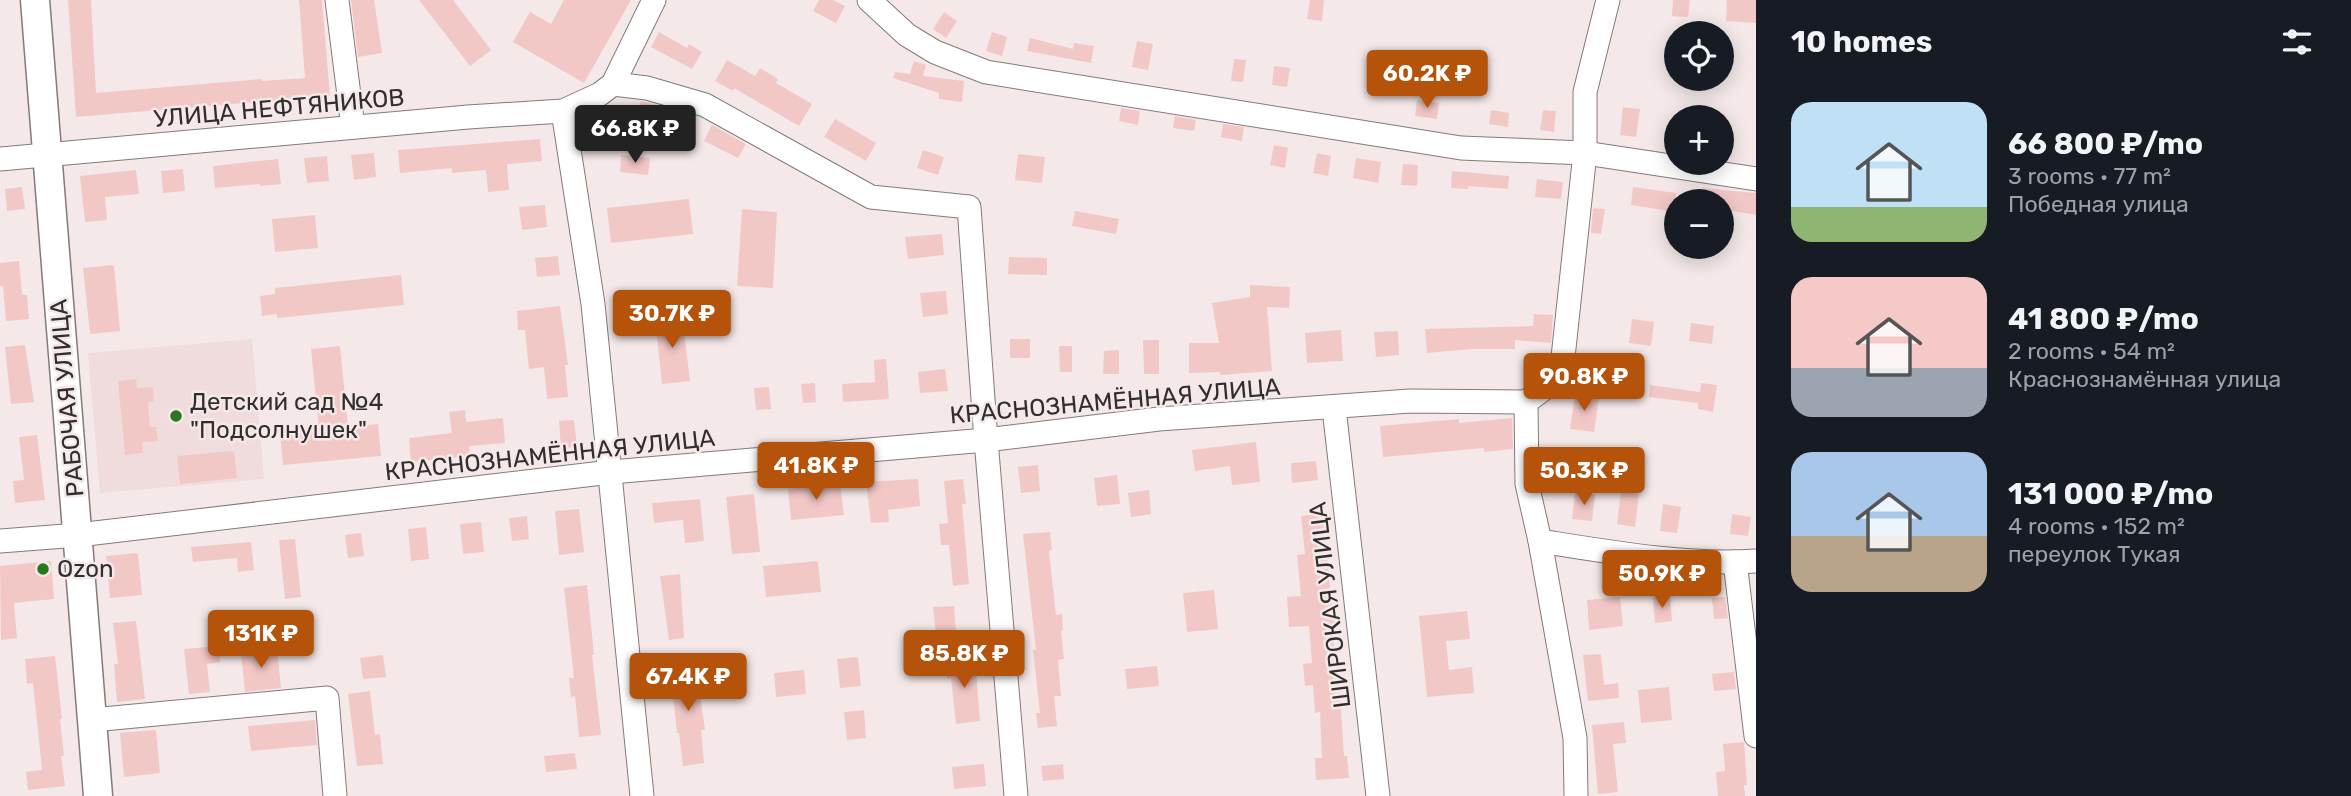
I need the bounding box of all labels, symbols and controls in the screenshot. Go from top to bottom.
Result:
map controls [1664,21,1734,259]
button: locate [1664,21,1734,91]
icon: filters [2278,23,2316,61]
text: 10 homes [1791,24,1932,60]
pin: 60.2K ₽ [1362,50,1492,110]
text: 60.2K ₽ [1383,59,1471,87]
street label: УЛИЦА НЕФТЯНИКОВ [153,83,405,133]
button: + [1664,105,1734,175]
pin: 66.8K ₽ [570,106,700,165]
text: 66.8K ₽ [591,114,679,142]
text: 66 800 ₽/mo [2008,126,2203,162]
icon: home [1847,130,1931,214]
text: 3 rooms · 77 m² [2008,162,2171,190]
button: − [1664,189,1734,259]
text: Победная улица [2008,190,2189,218]
pin: 30.7K ₽ [607,290,737,350]
street label: РАБОЧАЯ УЛИЦА [44,298,90,498]
text: 30.7K ₽ [629,299,715,327]
text: 41 800 ₽/mo [2008,301,2199,337]
icon: home [1847,305,1931,389]
text: 2 rooms · 54 m² [2008,337,2175,365]
pin: 90.8K ₽ [1519,354,1649,413]
text: 90.8K ₽ [1540,362,1628,390]
text: Краснознамённая улица [2008,365,2281,393]
street label: КРАСНОЗНАМЁННАЯ УЛИЦА [948,373,1282,429]
place label: Детский сад №4 "Подсолнушек" [190,388,383,444]
marker: Детский сад №4 "Подсолнушек" [168,408,184,424]
street label: КРАСНОЗНАМЁННАЯ УЛИЦА [384,424,716,486]
pin: 41.8K ₽ [751,442,881,502]
pin: 50.3K ₽ [1519,448,1649,507]
text: 41.8K ₽ [773,451,859,479]
text: 50.3K ₽ [1540,456,1628,484]
text: 131 000 ₽/mo [2008,476,2213,512]
icon: home [1847,480,1931,564]
street label: ШИРОКАЯ УЛИЦА [1303,500,1357,710]
text: 4 rooms · 152 m² [2008,512,2185,540]
text: переулок Тукая [2008,540,2181,568]
pin: 50.9K ₽ [1597,550,1727,610]
place label: Ozon [57,555,114,583]
text: 50.9K ₽ [1618,559,1706,587]
marker: Ozon [35,561,51,577]
pin: 131K ₽ [204,610,318,670]
text: 131K ₽ [224,619,298,647]
pin: 85.8K ₽ [899,630,1029,690]
text: 85.8K ₽ [920,639,1008,667]
pin: 67.4K ₽ [623,654,753,713]
text: 67.4K ₽ [646,662,730,690]

